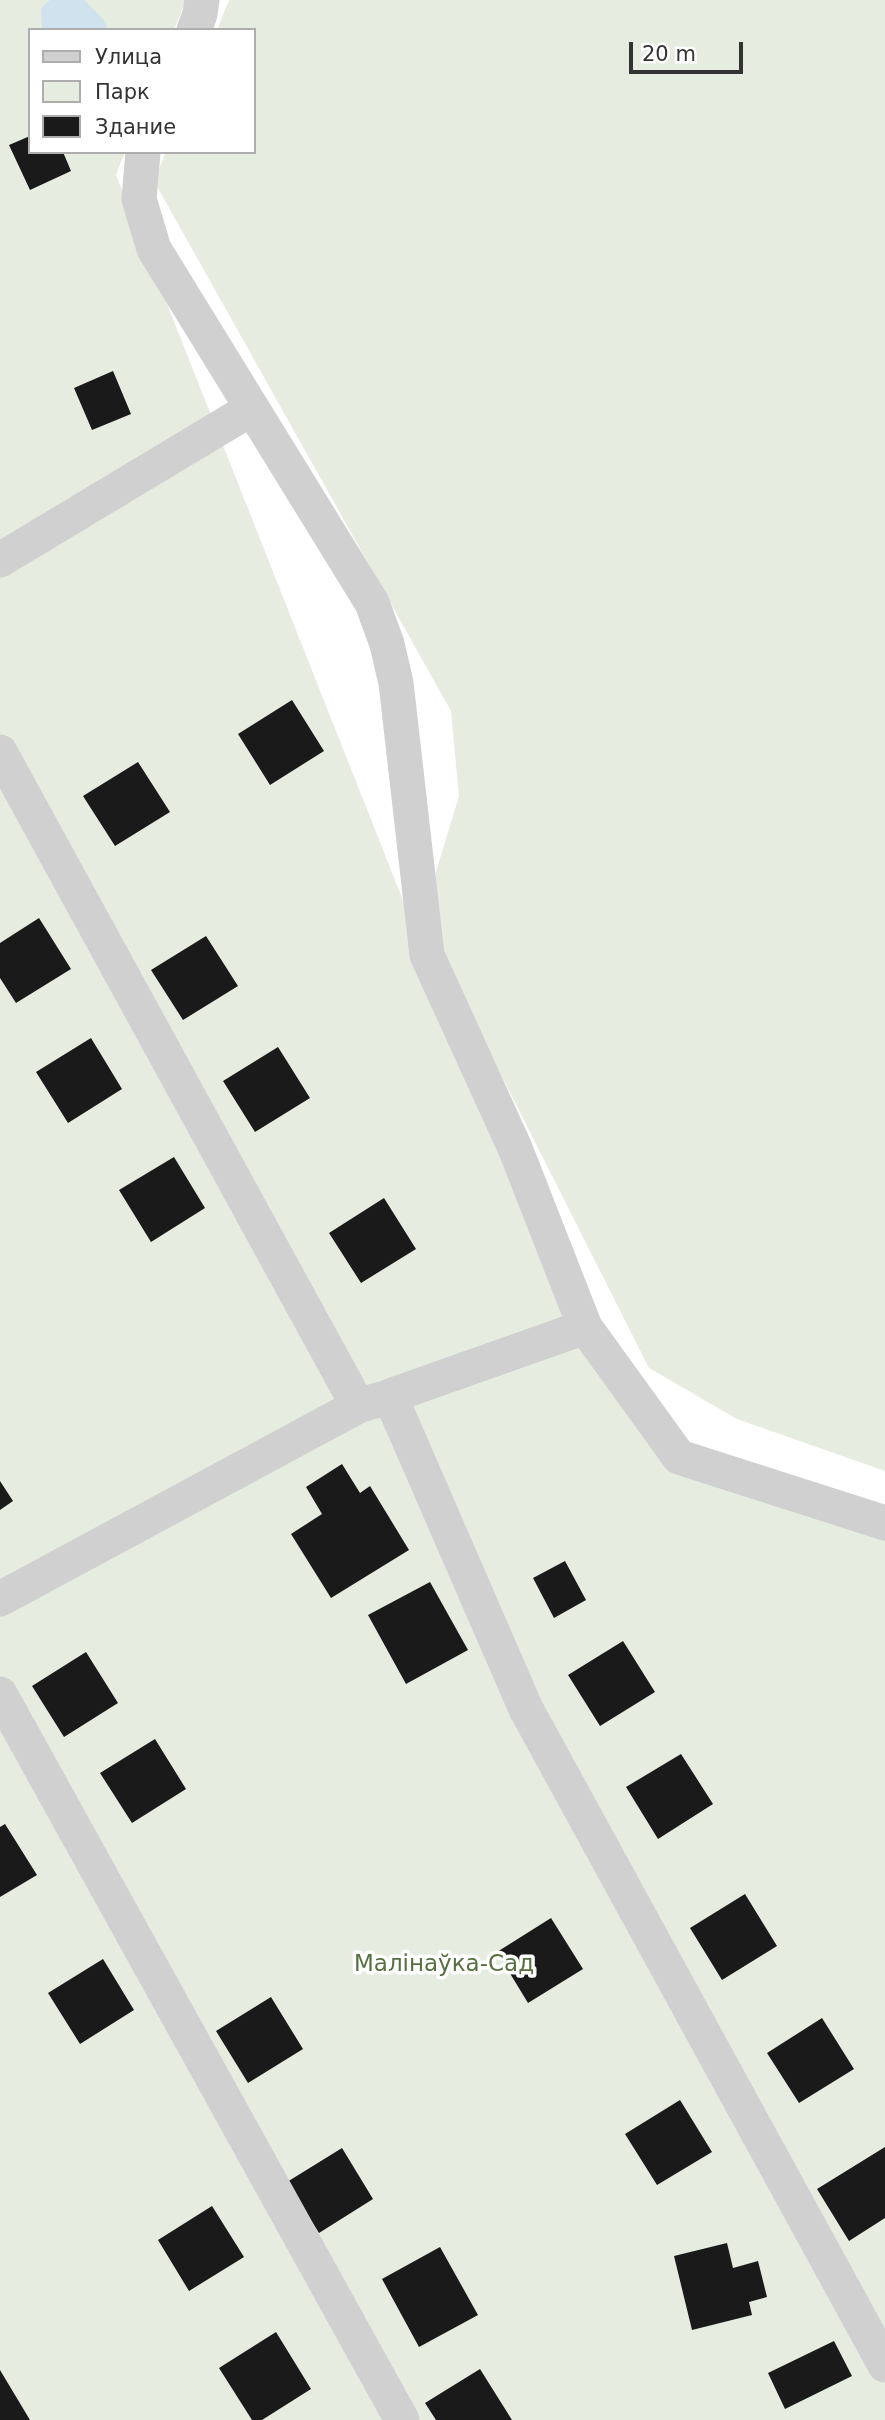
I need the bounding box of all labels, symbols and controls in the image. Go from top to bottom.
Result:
legend [28,28,256,154]
scale bar [633,28,747,72]
text: 20 m [642,42,696,66]
text: Улица [95,45,162,69]
text: Парк [95,80,150,104]
text: Здание [95,115,176,139]
park label: Малінаўка-Сад [354,1951,534,1979]

